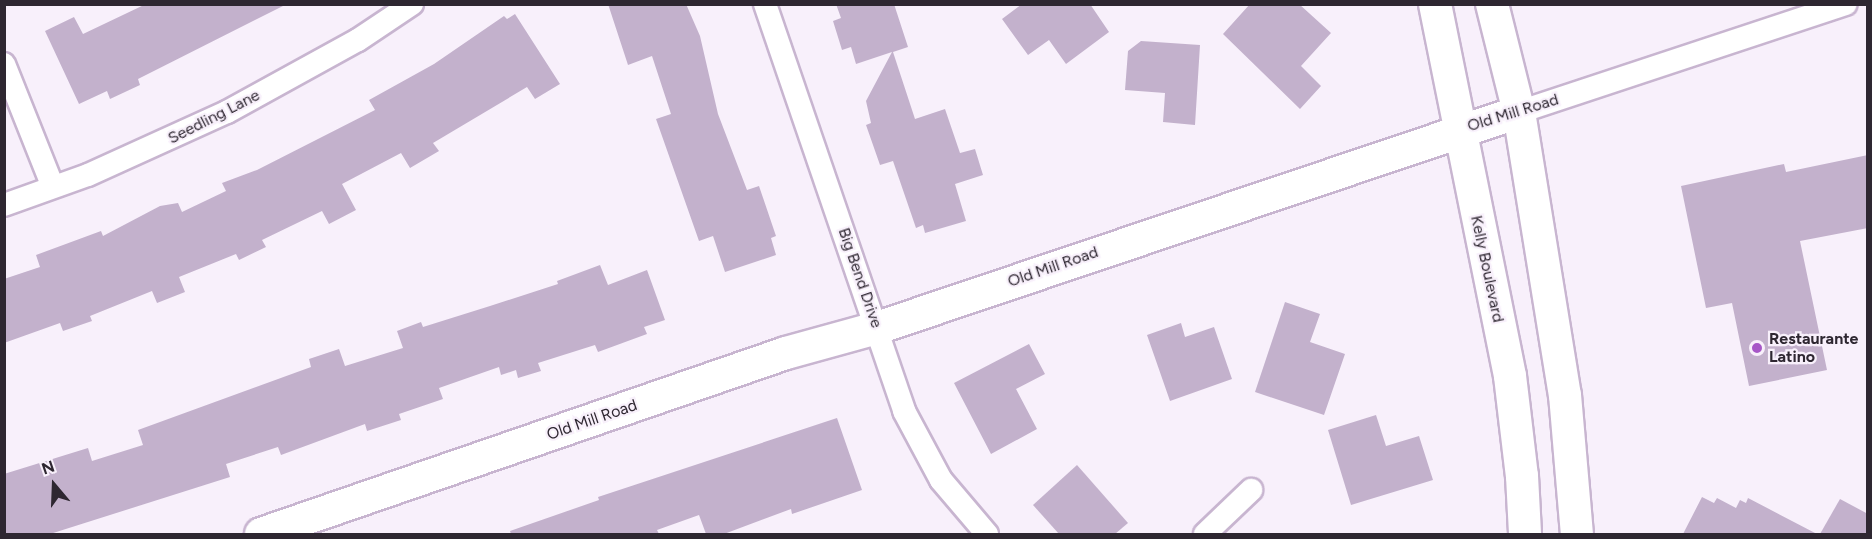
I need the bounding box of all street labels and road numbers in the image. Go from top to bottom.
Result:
street label: Seedling Lane [165,86,263,148]
street label: Old Mill Road [1465,90,1561,136]
street label: Kelly Boulevard [1466,214,1508,324]
street label: Big Bend Drive [834,225,886,331]
street label: Old Mill Road [1005,243,1101,291]
street label: Old Mill Road [544,396,640,444]

